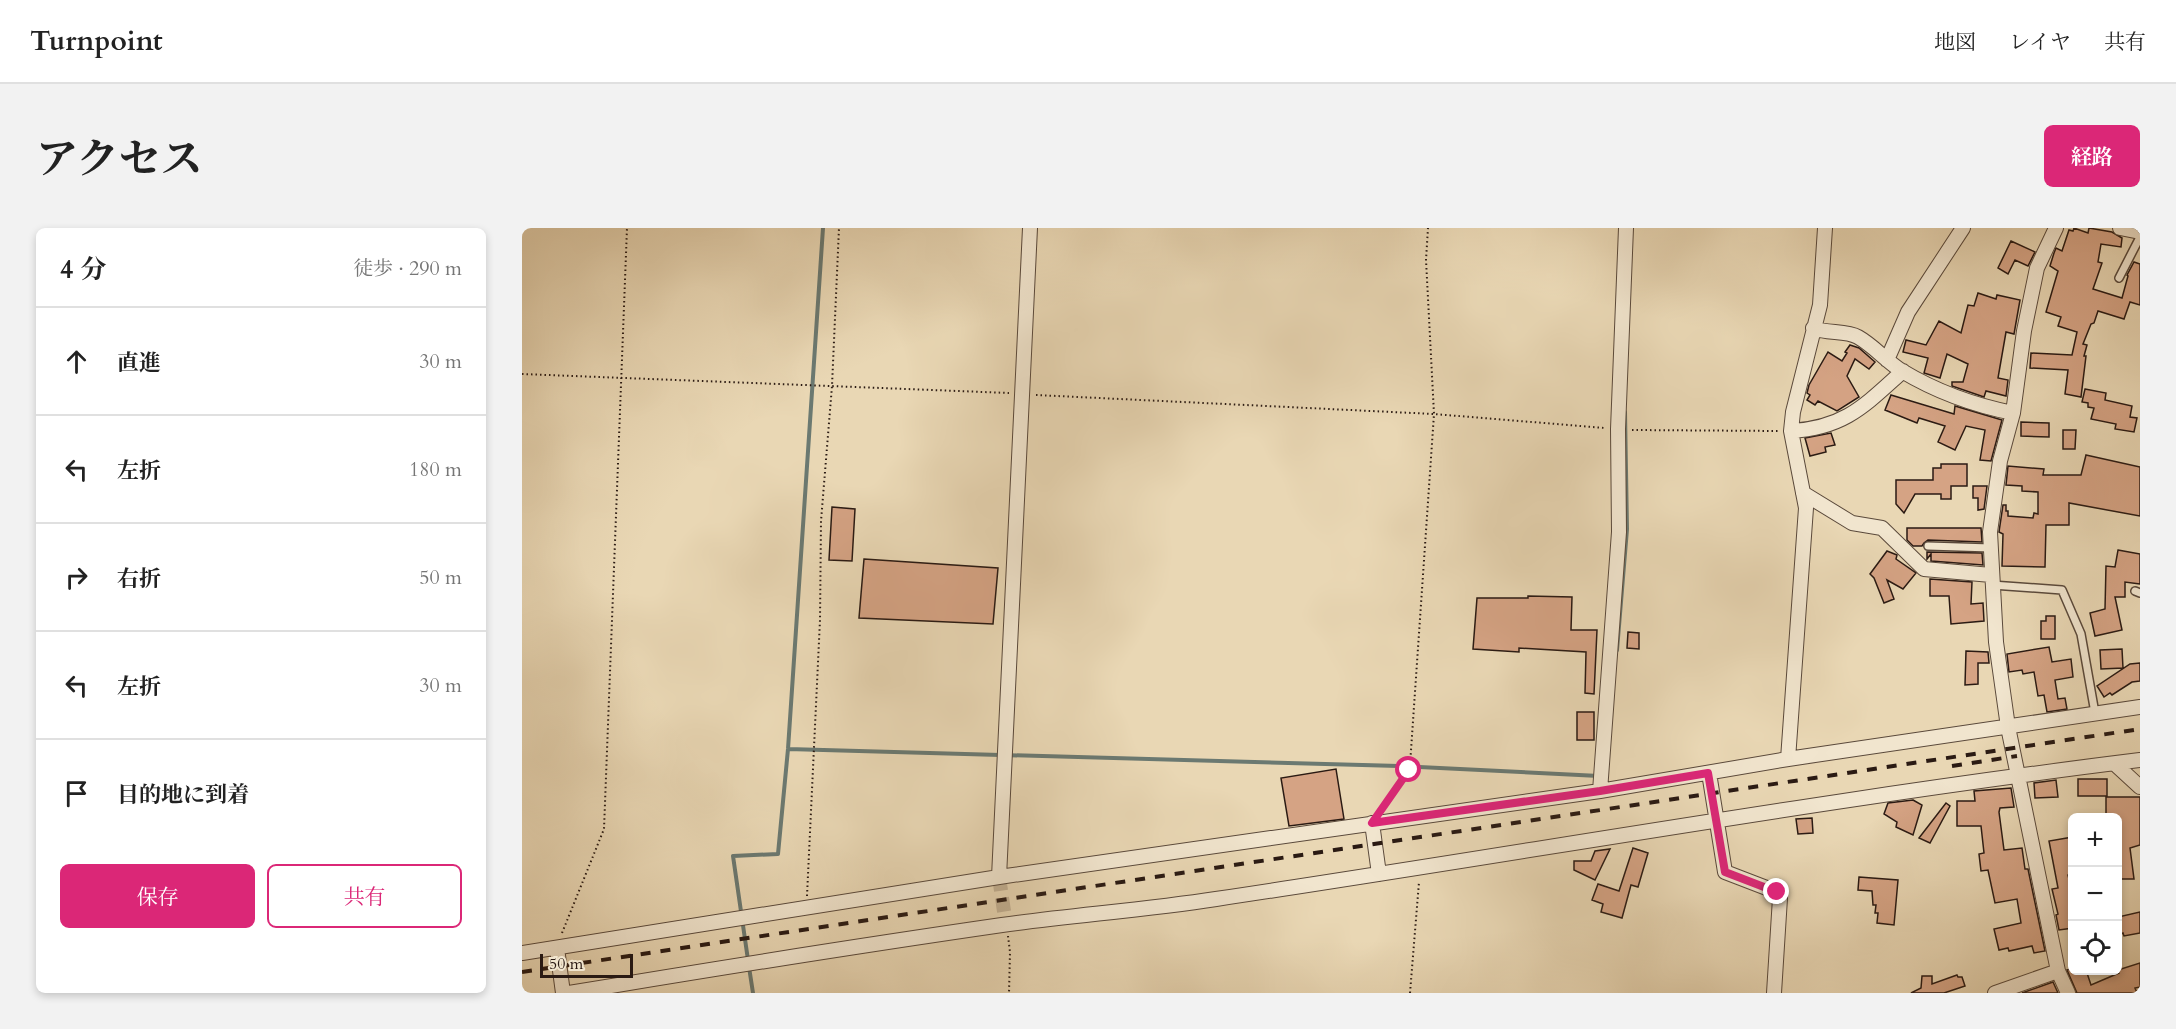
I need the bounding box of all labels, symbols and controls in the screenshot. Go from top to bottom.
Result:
text: Turnpoint [30,22,163,60]
text: 地図 [1934,28,1976,57]
text: レイヤ [2009,28,2071,57]
text: 共有 [2104,28,2146,57]
button: 経路 [2044,125,2140,187]
text: アクセス [36,131,203,188]
text: 4 分 [60,252,106,287]
text: 徒歩 · 290 m [353,255,462,282]
icon: ahead [60,345,93,378]
text: 直進 [117,348,161,378]
text: 30 m [419,348,462,375]
icon: left [60,453,93,486]
text: 左折 [117,456,161,486]
text: 180 m [409,456,462,483]
icon: right [60,561,93,594]
text: 右折 [117,564,161,594]
text: 50 m [419,564,462,591]
icon: left [60,669,93,702]
text: 左折 [117,672,161,702]
text: 30 m [419,672,462,699]
route start [1395,756,1421,782]
icon: arrive [60,777,93,810]
text: 目的地に到着 [117,780,249,810]
map controls [2068,813,2122,975]
button: + [2068,813,2122,867]
button: 保存 [60,864,255,928]
button: 共有 [267,864,462,928]
button: − [2068,867,2122,921]
route end [1763,878,1789,904]
button: locate [2068,921,2122,975]
scale bar [540,951,633,978]
text: 50 m [549,953,583,975]

